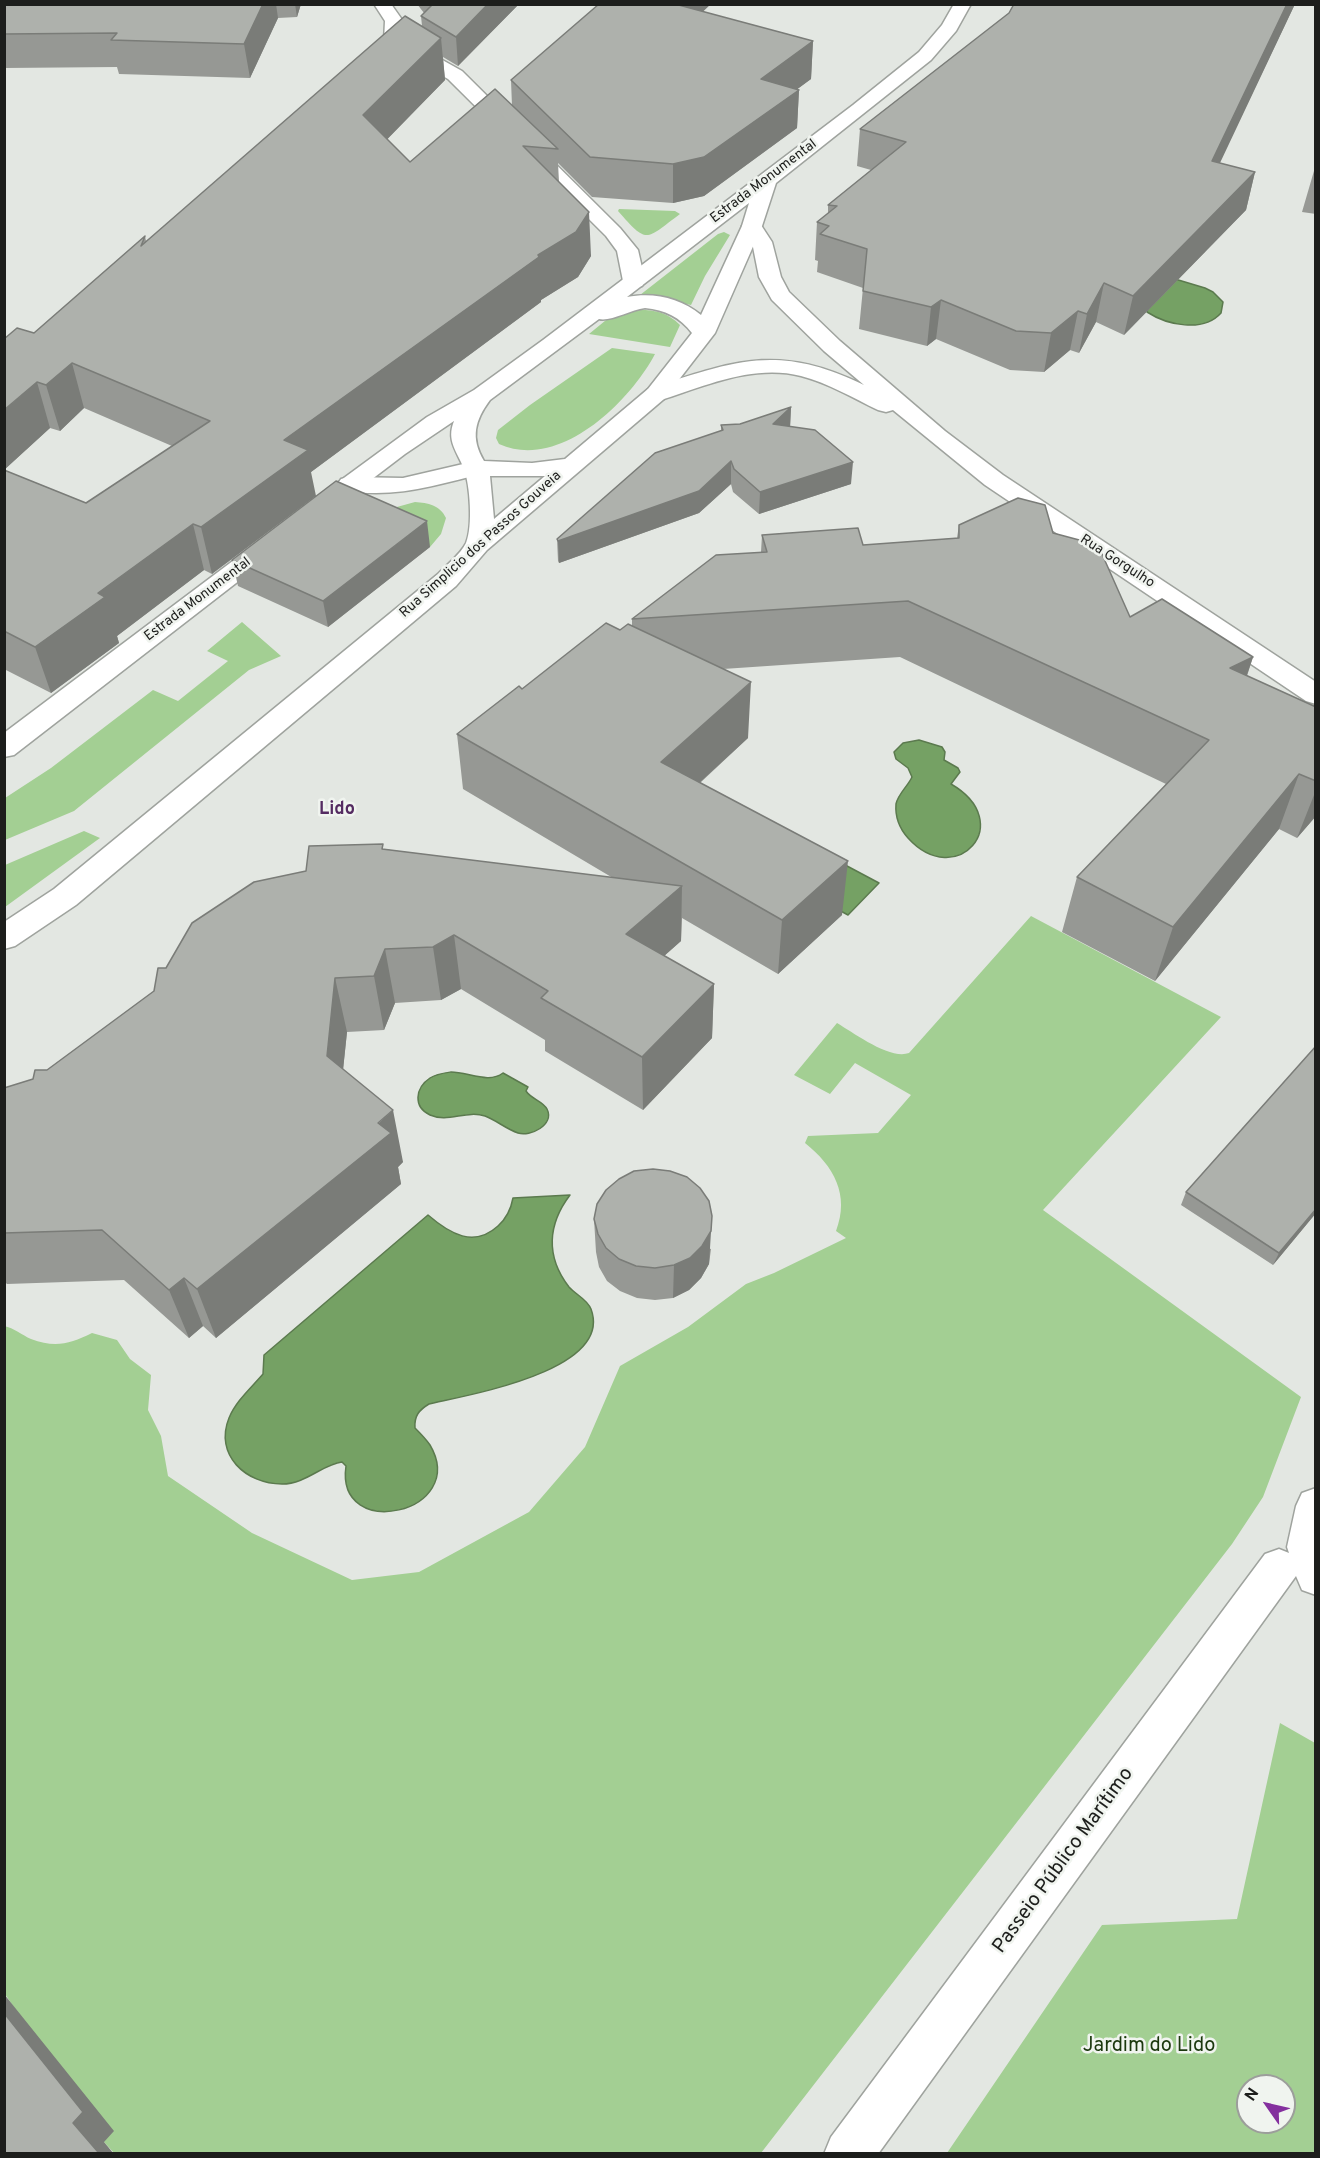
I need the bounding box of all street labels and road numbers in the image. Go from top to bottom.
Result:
street label: Estrada Monumental [707,136,821,228]
street label: Rua Simplicio dos Passos Gouveia [397,468,565,622]
street label: Rua Gorgulho [1077,532,1157,592]
street label: Estrada Monumental [141,554,255,646]
street label: Passeio Público Marítimo [988,1763,1140,1959]

